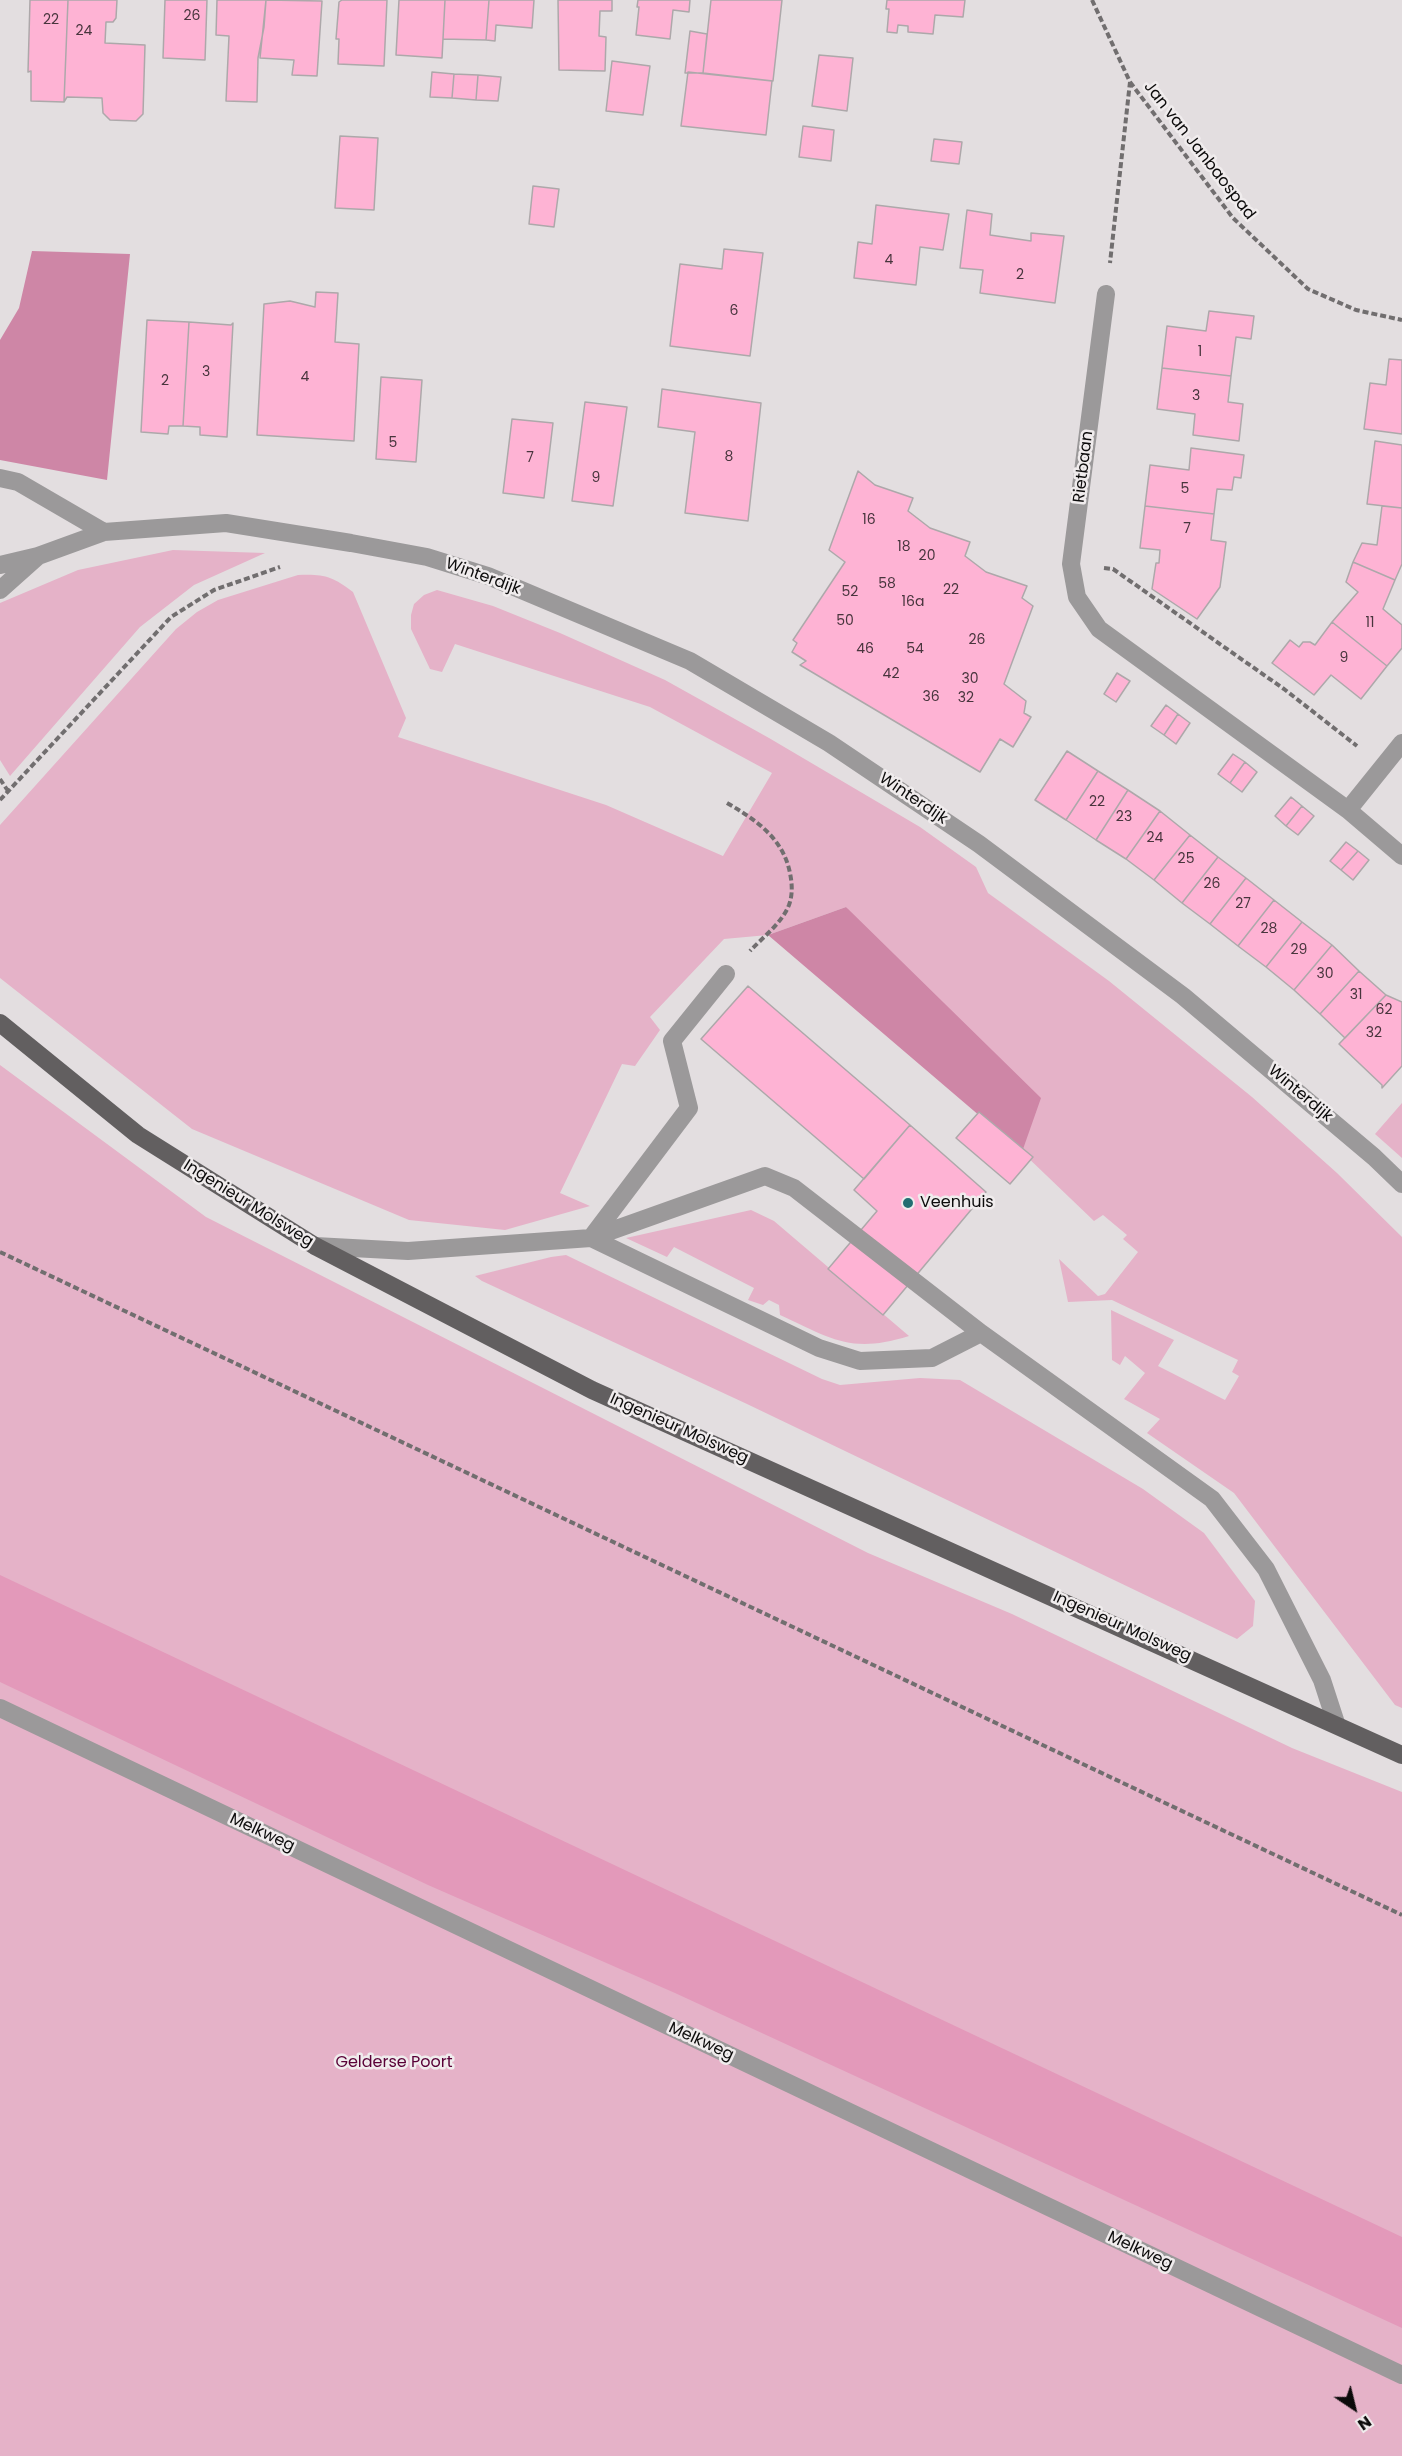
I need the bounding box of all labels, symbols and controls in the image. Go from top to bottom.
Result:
house number: 26 [184,8,200,24]
house number: 22 [43,12,59,28]
house number: 24 [76,23,92,39]
street label: Jan van Janbaospad [1139,78,1259,224]
house number: 4 [885,252,893,268]
house number: 2 [1016,267,1024,283]
house number: 6 [730,303,738,319]
house number: 1 [1198,344,1202,360]
house number: 3 [202,364,210,380]
house number: 4 [301,369,309,385]
house number: 2 [161,373,169,389]
house number: 3 [1192,388,1200,404]
street label: Rietbaan [1070,430,1098,504]
house number: 5 [389,435,397,451]
house number: 8 [725,449,733,465]
house number: 7 [526,450,534,466]
house number: 9 [592,470,600,486]
house number: 5 [1181,481,1189,497]
house number: 16 [862,512,876,528]
house number: 7 [1183,521,1191,537]
house number: 18 [897,539,911,555]
house number: 20 [919,548,935,564]
street label: Winterdijk [443,555,523,599]
house number: 58 [878,576,896,592]
house number: 22 [943,582,959,598]
house number: 52 [842,584,858,600]
house number: 16a [902,594,924,610]
house number: 50 [836,613,854,629]
house number: 11 [1366,615,1374,631]
house number: 26 [969,632,985,648]
house number: 46 [856,641,874,657]
house number: 54 [906,641,924,657]
house number: 9 [1340,650,1348,666]
house number: 42 [883,666,899,682]
house number: 30 [961,671,979,687]
house number: 36 [922,689,940,705]
house number: 32 [958,690,974,706]
street label: Winterdijk [875,769,951,829]
house number: 22 [1089,794,1105,810]
house number: 23 [1116,809,1132,825]
house number: 24 [1147,830,1163,846]
house number: 25 [1178,851,1194,867]
house number: 26 [1204,876,1220,892]
house number: 27 [1235,896,1251,912]
house number: 28 [1261,921,1277,937]
house number: 29 [1291,942,1307,958]
house number: 30 [1316,966,1334,982]
house number: 31 [1350,987,1362,1003]
house number: 62 [1376,1002,1392,1018]
house number: 32 [1366,1025,1382,1041]
street label: Winterdijk [1264,1061,1336,1127]
street label: Ingenieur Molsweg [179,1156,317,1252]
place label: Veenhuis [920,1193,994,1213]
marker: Veenhuis [901,1196,915,1210]
street label: Ingenieur Molsweg [607,1390,751,1468]
street label: Ingenieur Molsweg [1050,1588,1194,1666]
street label: Melkweg [226,1810,298,1856]
street label: Melkweg [665,2019,737,2065]
park label: Gelderse Poort [335,2053,453,2073]
street label: Melkweg [1104,2228,1176,2274]
north arrow [1324,2378,1384,2438]
text: N [1353,2410,1376,2436]

